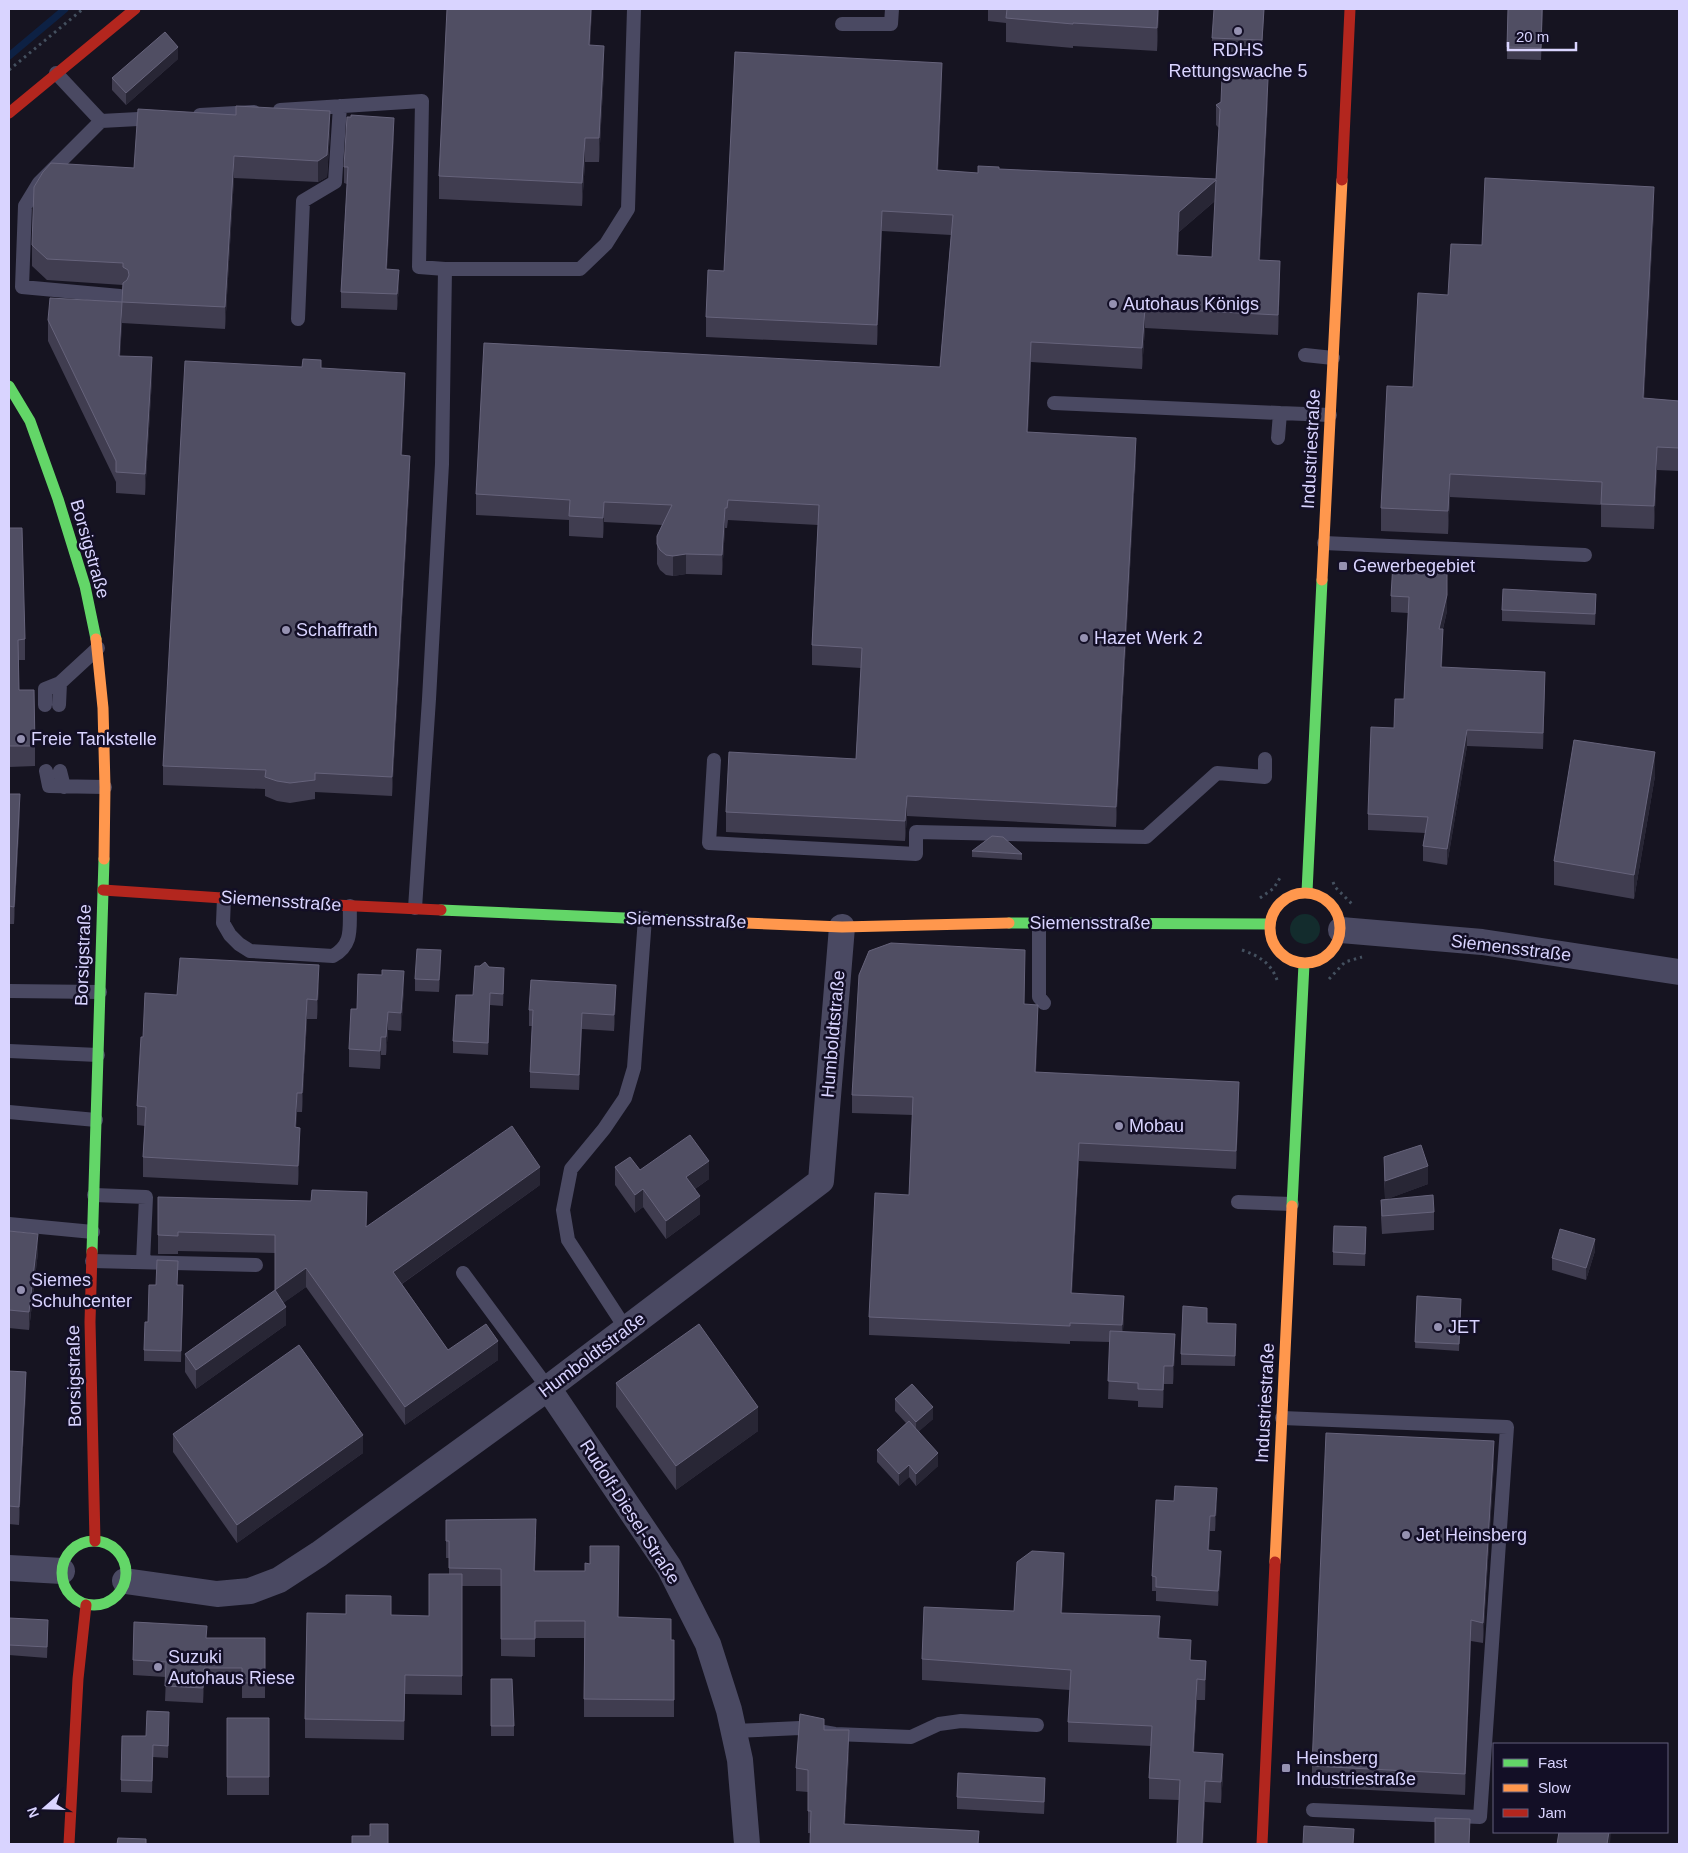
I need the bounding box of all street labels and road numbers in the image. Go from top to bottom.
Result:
street label: Industriestraße [1298,389,1324,509]
street label: Borsigstraße [66,497,114,601]
street label: Siemensstraße [220,887,342,915]
street label: Borsigstraße [71,904,95,1006]
street label: Siemensstraße [625,908,747,932]
street label: Siemensstraße [1029,913,1151,933]
street label: Siemensstraße [1450,931,1572,965]
street label: Humboldtstraße [817,969,849,1099]
street label: Humboldtstraße [535,1308,649,1402]
street label: Borsigstraße [63,1325,85,1427]
street label: Industriestraße [1252,1343,1278,1463]
street label: Rudolf-Diesel-Straße [576,1436,684,1588]

